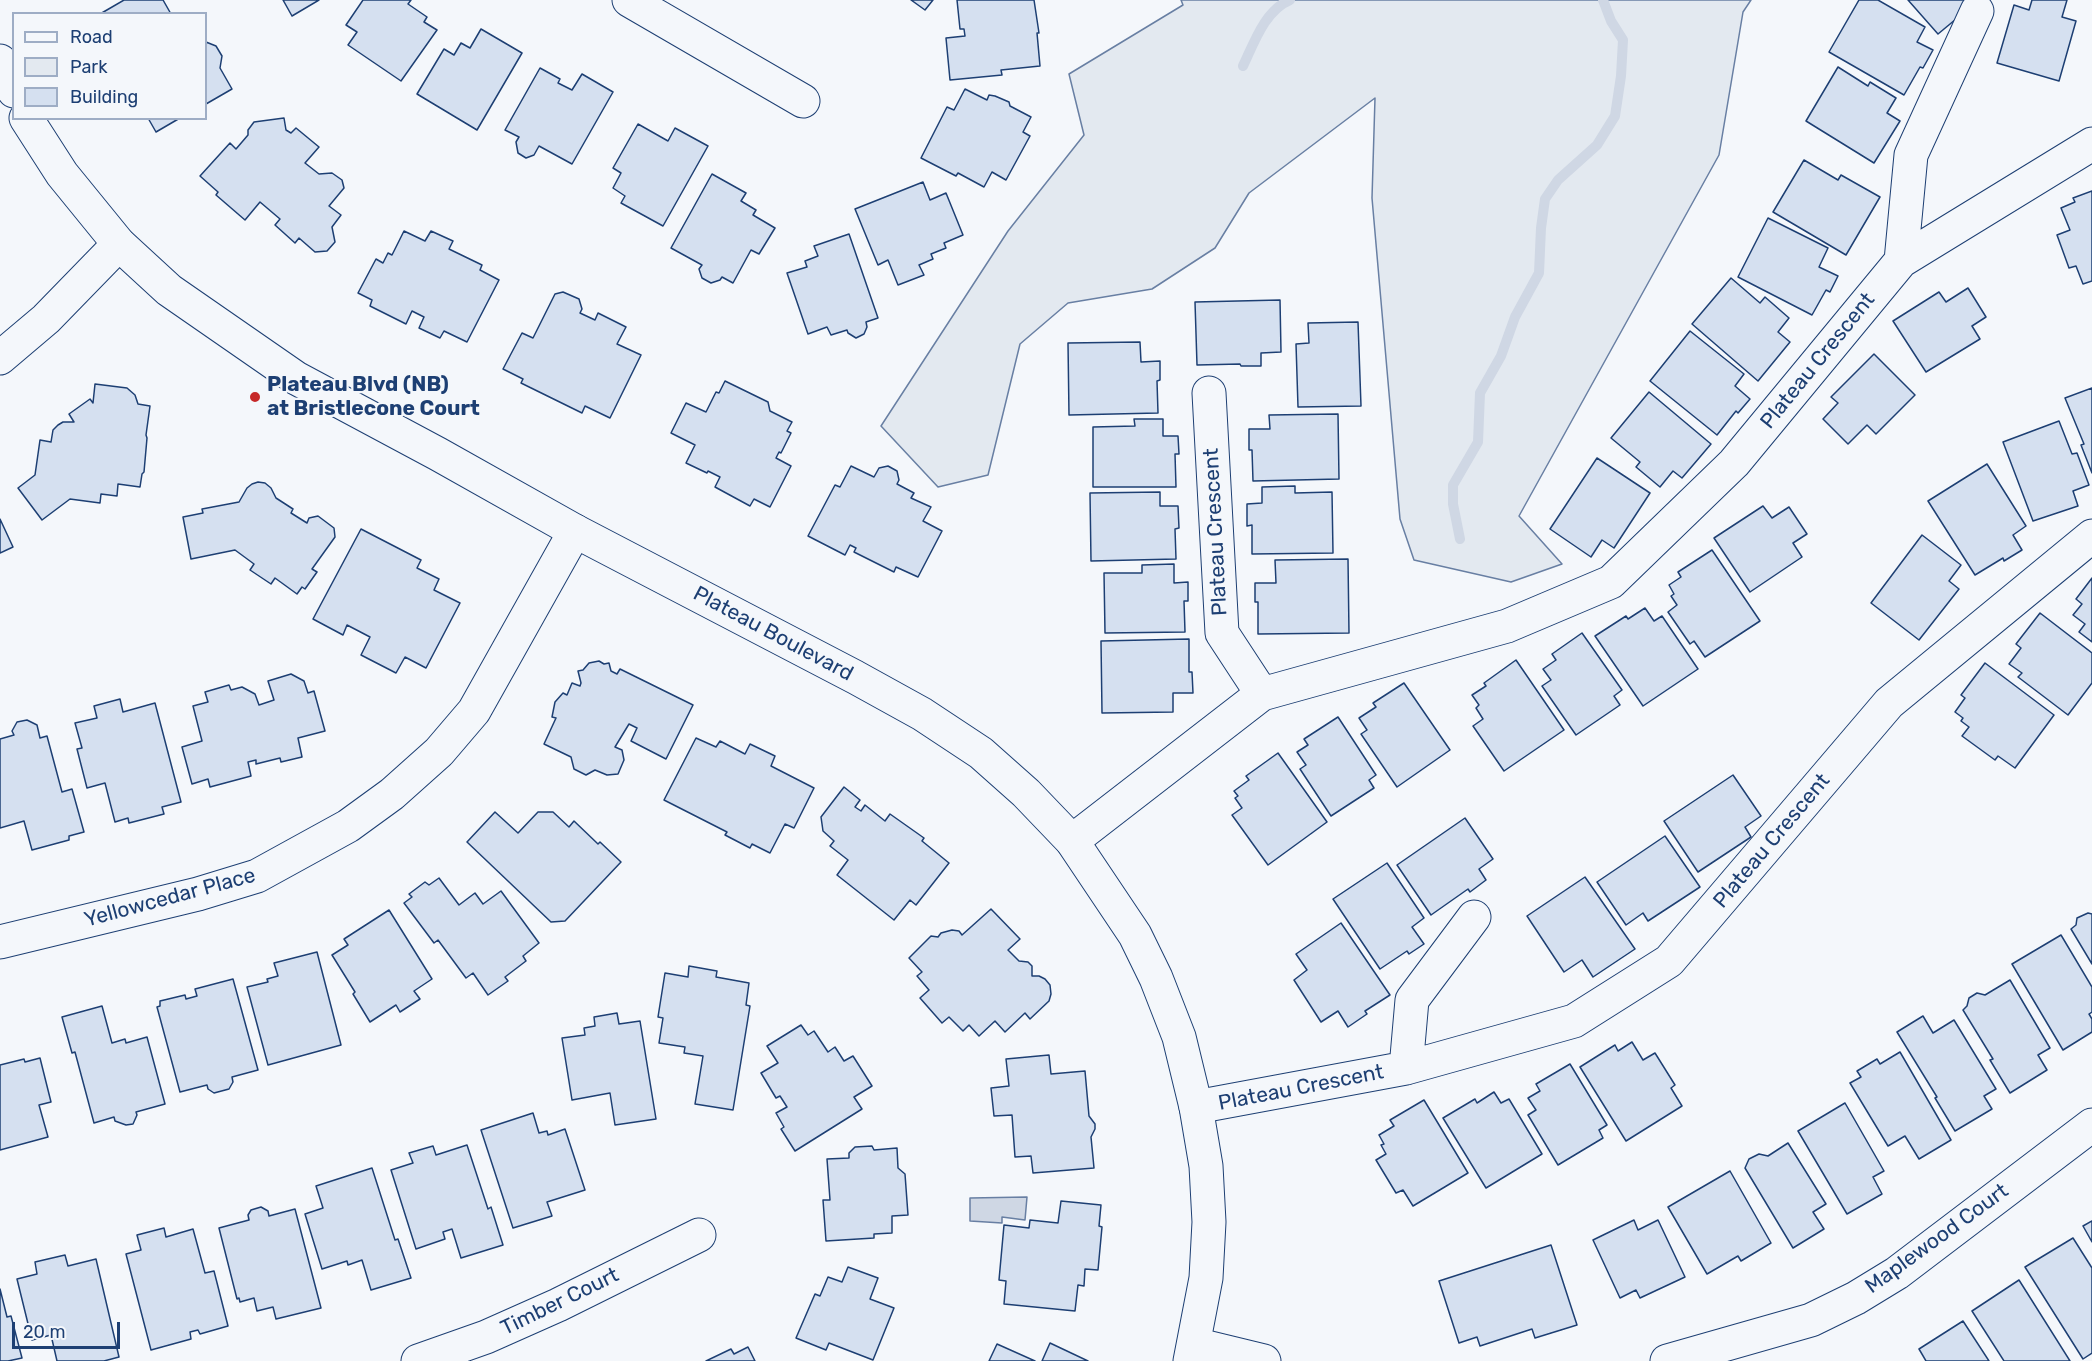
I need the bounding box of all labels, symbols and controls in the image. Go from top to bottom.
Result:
legend [12,12,207,120]
text: Road [70,26,113,48]
text: Park [70,56,107,78]
text: Building [70,86,138,108]
street label: Plateau Crescent [1755,288,1881,434]
place label: Plateau Blvd (NB) at Bristlecone Court [267,372,480,422]
marker: Plateau Blvd (NB) at Bristlecone Court [248,390,262,404]
street label: Plateau Crescent [1199,448,1233,616]
street label: Plateau Boulevard [689,581,857,687]
street label: Plateau Crescent [1708,769,1836,913]
street label: Yellowcedar Place [82,863,258,933]
street label: Plateau Crescent [1216,1060,1386,1116]
street label: Maplewood Court [1861,1179,2013,1299]
street label: Timber Court [497,1263,623,1341]
scale bar [15,1310,123,1348]
text: 20 m [23,1321,65,1343]

